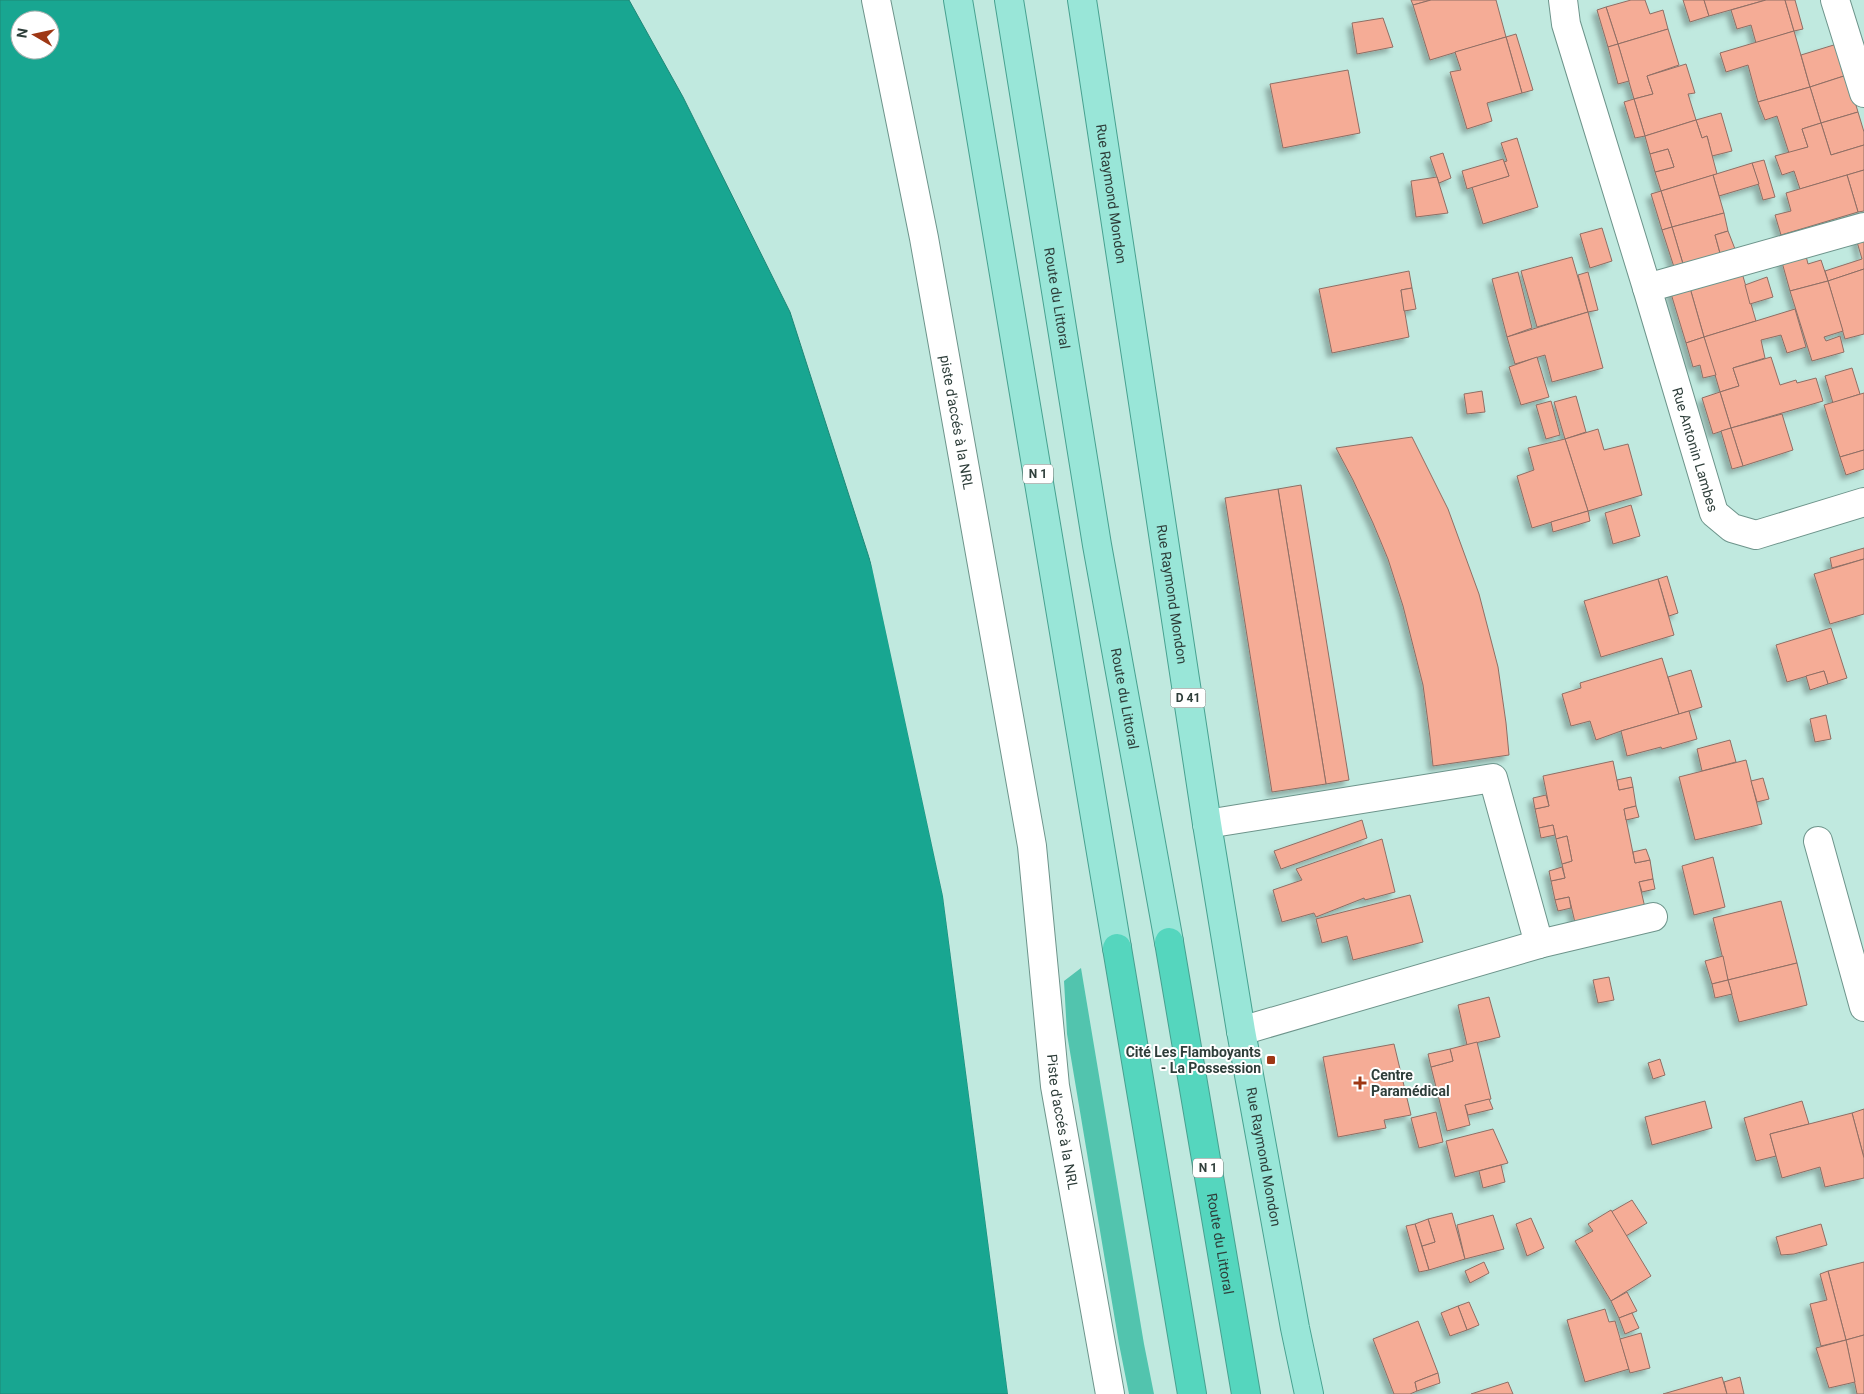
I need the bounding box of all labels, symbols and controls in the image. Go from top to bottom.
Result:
north arrow [10,10,60,60]
text: N [13,27,31,39]
street label: Rue Raymond Mondon [1093,123,1130,265]
street label: Route du Littoral [1041,246,1073,350]
street label: piste d'accés à la NRL [937,354,977,491]
street label: Rue Antonin Lambes [1669,386,1721,514]
road number: N 1 [1023,464,1053,484]
street label: Rue Raymond Mondon [1154,523,1191,665]
street label: Route du Littoral [1108,647,1142,750]
road number: D 41 [1170,688,1206,708]
place label: Cité Les Flamboyants - La Possession [1126,1044,1261,1076]
street label: Piste d'accés à la NRL [1044,1053,1081,1191]
marker: Cité Les Flamboyants - La Possession [1265,1054,1277,1066]
place label: Centre Paramédical [1371,1067,1450,1099]
marker: Centre Paramédical [1353,1076,1367,1090]
street label: Rue Raymond Mondon [1243,1086,1284,1228]
road number: N 1 [1193,1158,1223,1178]
street label: Route du Littoral [1204,1192,1237,1296]

